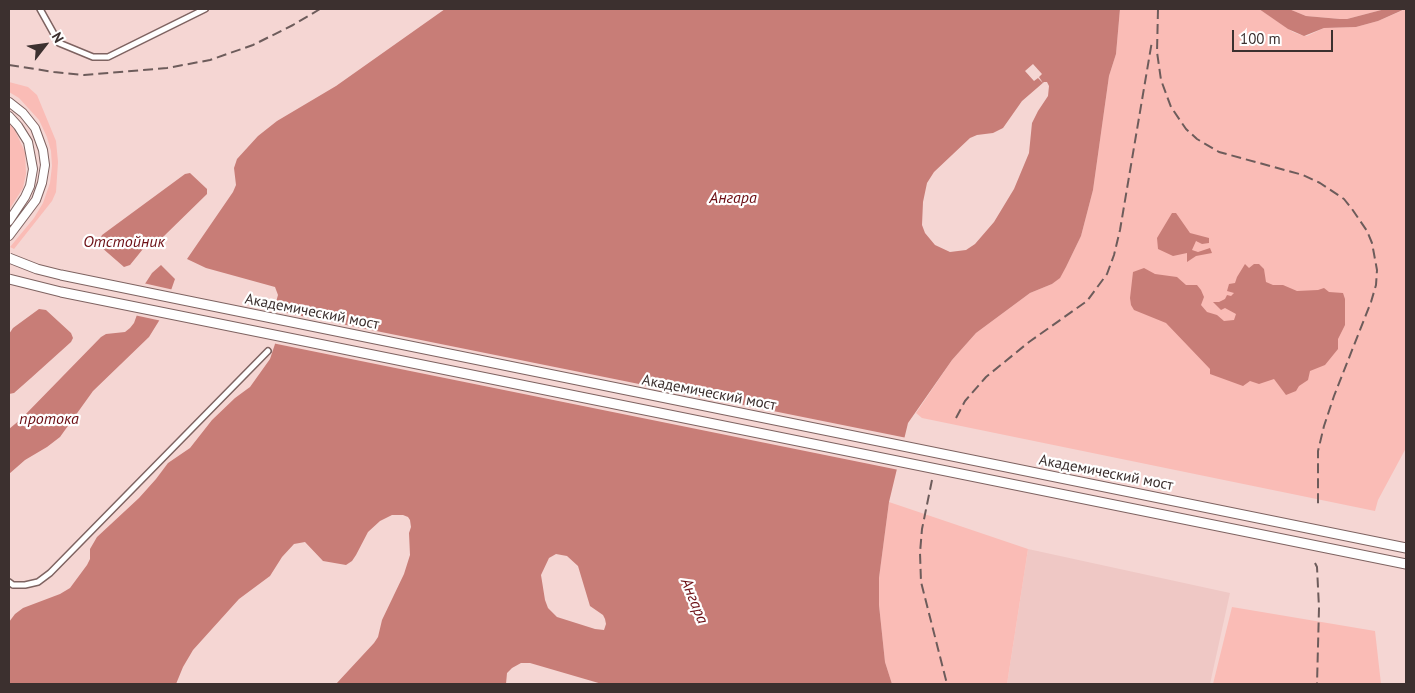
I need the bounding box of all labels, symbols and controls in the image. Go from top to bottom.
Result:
north arrow [20,20,70,70]
scale bar [1235,20,1336,52]
text: N [48,29,68,46]
text: 100 m [1240,29,1281,48]
water label: Ангара [709,188,757,208]
water label: Отстойник [83,232,165,252]
street label: Академический мост [243,290,381,334]
street label: Академический мост [640,371,778,415]
water label: протока [19,409,79,429]
street label: Академический мост [1037,451,1175,495]
water label: Ангара [676,575,712,627]

